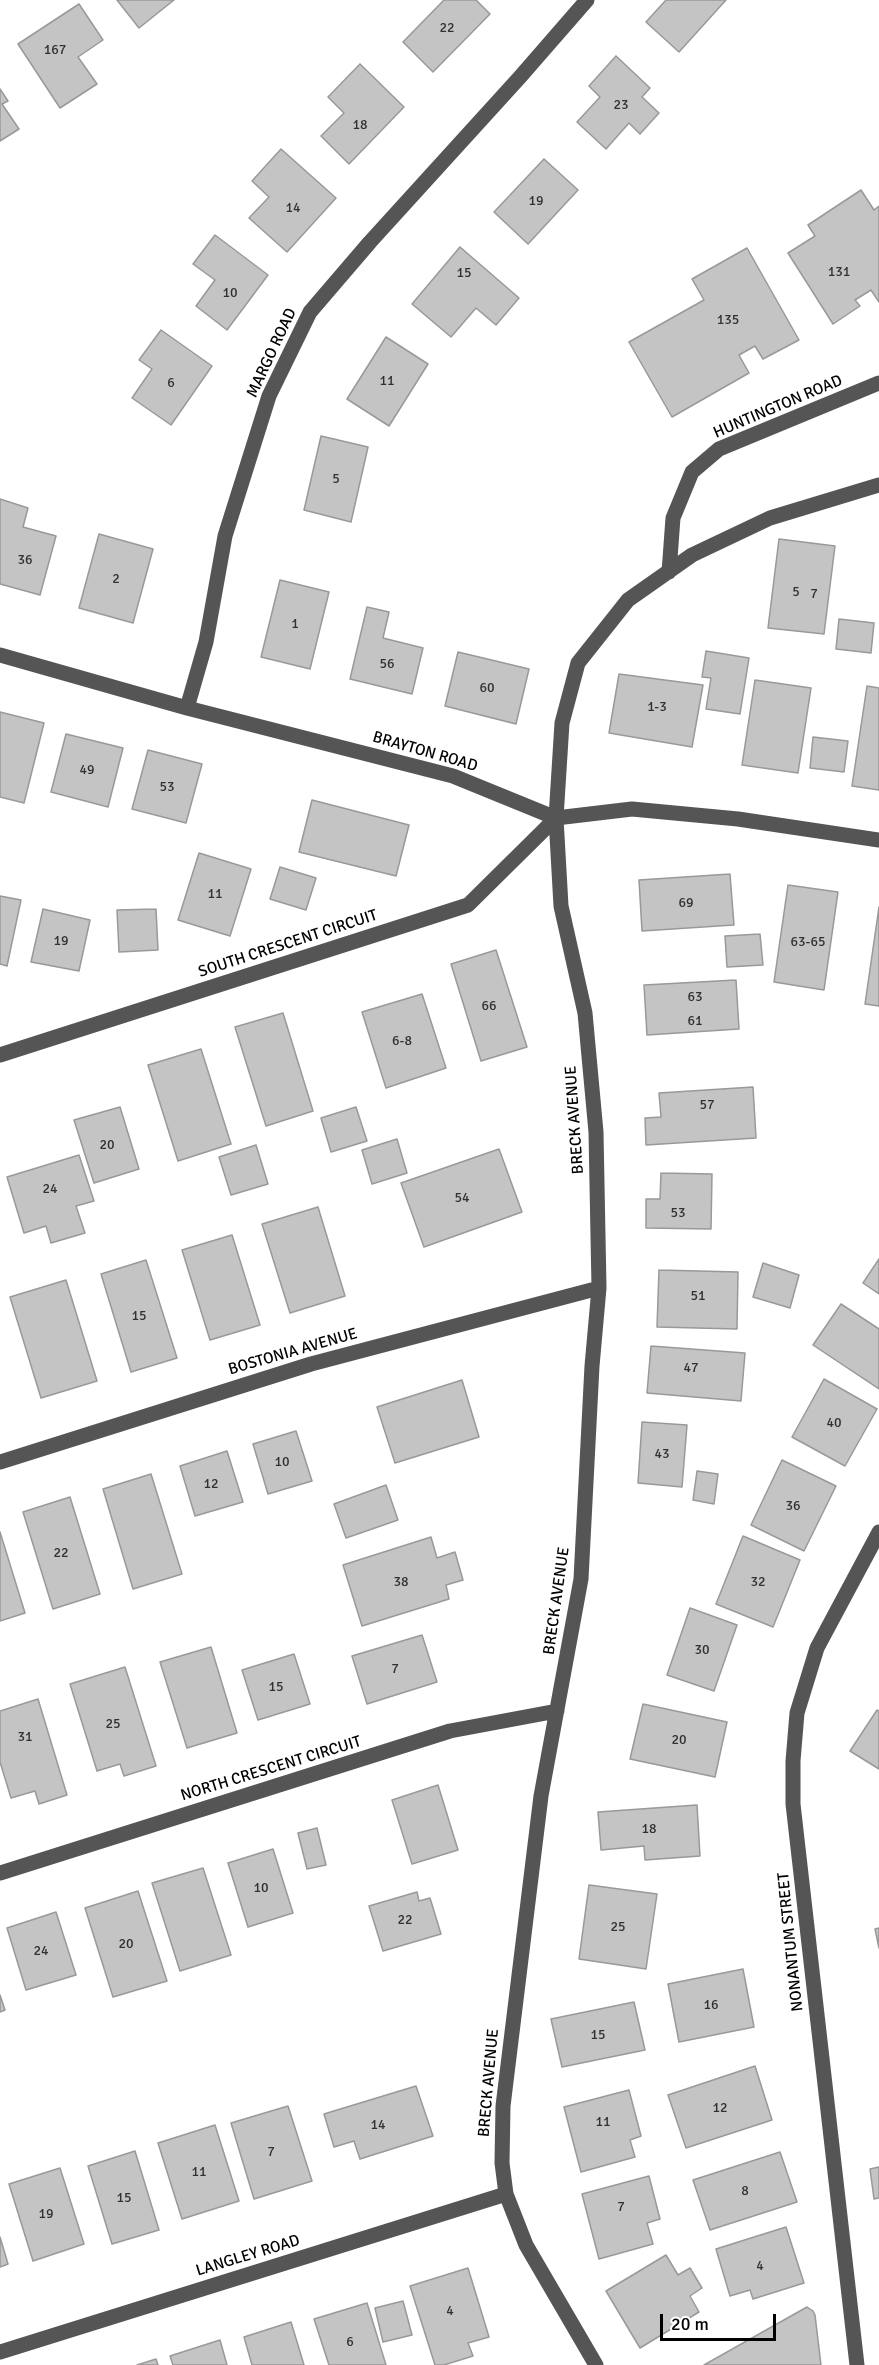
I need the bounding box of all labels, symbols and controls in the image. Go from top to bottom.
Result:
house number: 22 [439,20,455,36]
house number: 167 [44,42,66,58]
house number: 23 [613,97,629,113]
house number: 18 [352,117,368,133]
house number: 19 [528,193,544,209]
house number: 14 [285,200,301,216]
house number: 131 [828,264,850,280]
house number: 15 [456,265,472,281]
house number: 10 [222,285,238,301]
street label: MARGO ROAD [243,305,301,401]
house number: 135 [717,312,739,328]
street label: HUNTINGTON ROAD [711,371,845,443]
house number: 11 [379,373,395,389]
house number: 6 [167,375,175,391]
house number: 5 [332,471,340,487]
house number: 36 [17,552,33,568]
house number: 2 [112,571,120,587]
house number: 5 [792,584,800,600]
house number: 7 [810,586,818,602]
house number: 1 [291,616,299,632]
house number: 56 [379,656,395,672]
house number: 60 [479,680,495,696]
house number: 1-3 [647,699,667,715]
street label: BRAYTON ROAD [370,728,480,776]
house number: 49 [79,762,95,778]
house number: 53 [159,779,175,795]
house number: 11 [207,886,223,902]
house number: 69 [678,895,694,911]
street label: SOUTH CRESCENT CIRCUIT [196,906,380,982]
house number: 19 [53,933,69,949]
house number: 63-65 [790,934,826,950]
house number: 63 [687,989,703,1005]
house number: 66 [481,998,497,1014]
house number: 61 [687,1013,703,1029]
house number: 6-8 [392,1033,412,1049]
street label: BRECK AVENUE [562,1065,588,1175]
house number: 57 [699,1097,715,1113]
house number: 20 [99,1137,115,1153]
house number: 24 [42,1181,58,1197]
house number: 54 [454,1190,470,1206]
house number: 53 [670,1205,686,1221]
house number: 51 [690,1288,706,1304]
house number: 15 [131,1308,147,1324]
street label: BOSTONIA AVENUE [226,1324,360,1380]
house number: 47 [683,1360,699,1376]
house number: 40 [826,1415,842,1431]
house number: 43 [654,1446,670,1462]
house number: 10 [274,1454,290,1470]
house number: 12 [203,1476,219,1492]
house number: 36 [785,1498,801,1514]
house number: 22 [53,1545,69,1561]
street label: BRECK AVENUE [540,1546,574,1656]
house number: 38 [393,1574,409,1590]
house number: 32 [750,1574,766,1590]
house number: 30 [694,1642,710,1658]
house number: 7 [391,1661,399,1677]
house number: 15 [268,1679,284,1695]
house number: 25 [105,1716,121,1732]
house number: 31 [17,1729,33,1745]
street label: NORTH CRESCENT CIRCUIT [178,1732,364,1806]
house number: 20 [671,1732,687,1748]
house number: 18 [641,1821,657,1837]
street label: NONANTUM STREET [774,1871,808,2013]
house number: 10 [253,1880,269,1896]
house number: 22 [397,1912,413,1928]
house number: 25 [610,1919,626,1935]
house number: 20 [118,1936,134,1952]
house number: 24 [33,1943,49,1959]
house number: 16 [703,1997,719,2013]
house number: 15 [590,2027,606,2043]
street label: BRECK AVENUE [475,2028,503,2138]
house number: 12 [712,2100,728,2116]
house number: 11 [595,2114,611,2130]
house number: 14 [370,2117,386,2133]
house number: 7 [267,2144,275,2160]
house number: 11 [191,2164,207,2180]
house number: 8 [741,2183,749,2199]
house number: 15 [116,2190,132,2206]
house number: 7 [617,2199,625,2215]
house number: 19 [38,2206,54,2222]
street label: LANGLEY ROAD [194,2231,302,2281]
house number: 4 [756,2258,764,2274]
scale bar [663,2302,778,2340]
house number: 4 [446,2303,454,2319]
text: 20 m [671,2313,709,2335]
house number: 6 [346,2334,354,2350]

